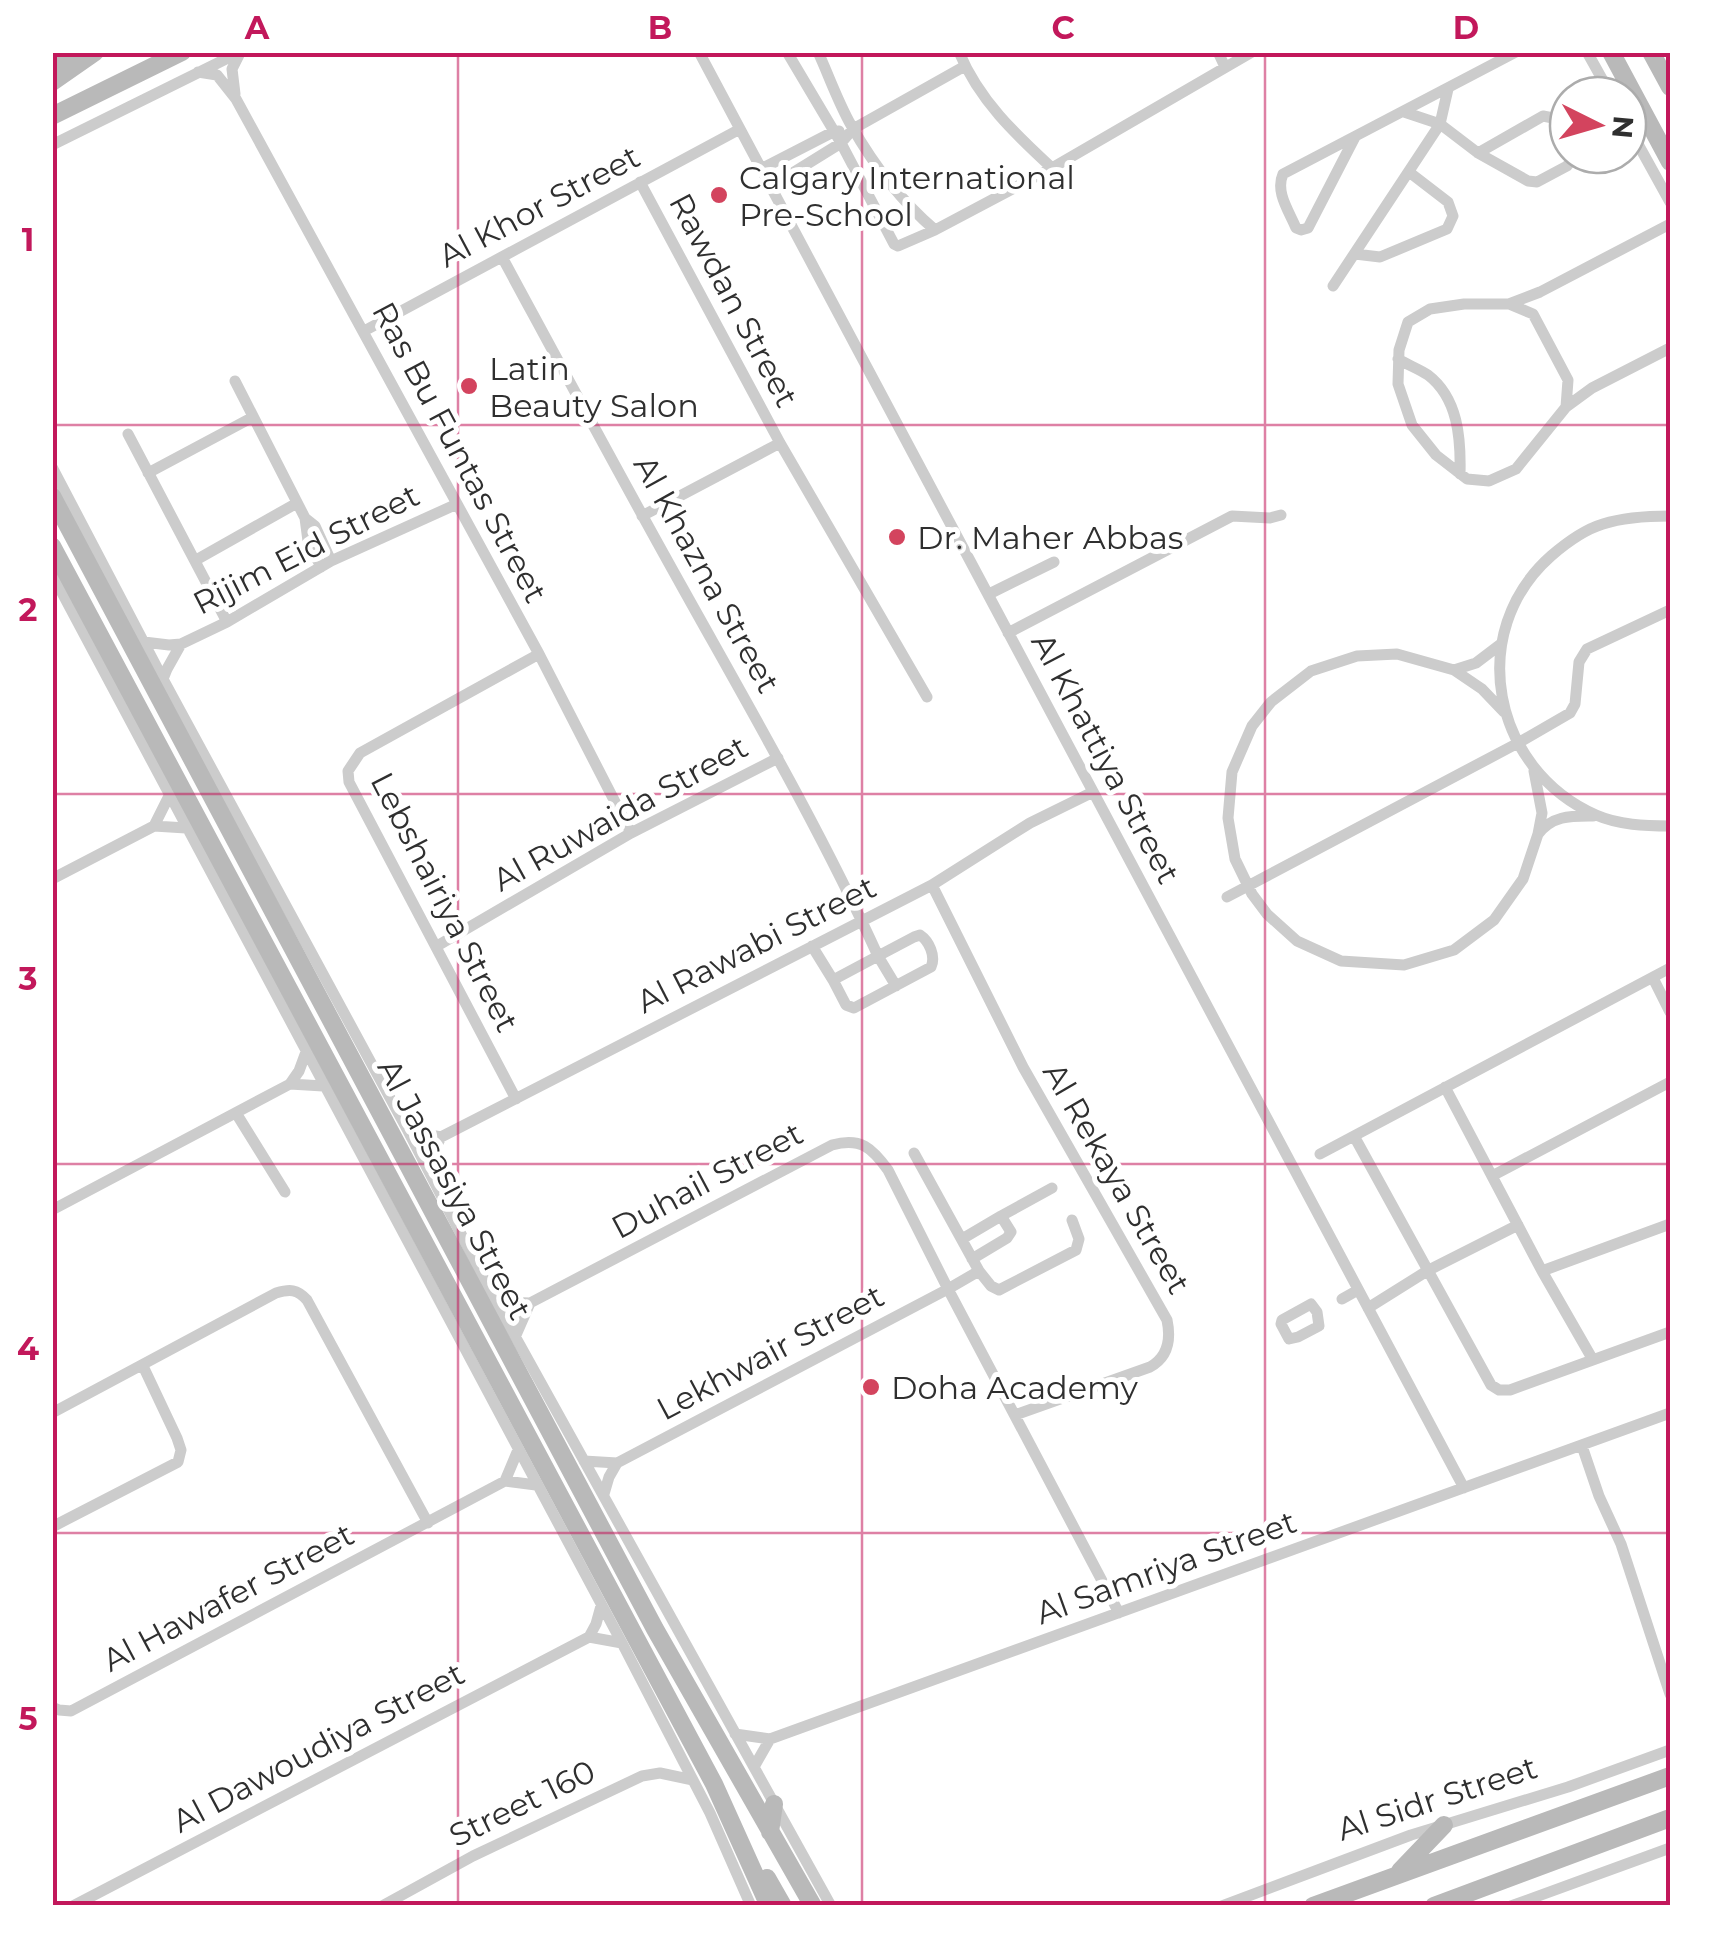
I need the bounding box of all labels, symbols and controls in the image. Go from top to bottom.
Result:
text: A [244,8,270,47]
text: B [648,8,672,47]
text: C [1051,8,1075,47]
text: D [1453,8,1479,47]
north arrow [1548,75,1648,175]
text: N [1605,114,1641,140]
street label: Al Khor Street [432,137,646,275]
place label: Calgary International Pre-School [739,158,1075,234]
marker: Calgary International Pre-School [708,184,730,206]
street label: Rawdan Street [661,186,807,414]
text: 1 [22,220,34,259]
street label: Ras Bu Funtas Street [364,295,556,609]
place label: Latin Beauty Salon [489,349,699,425]
marker: Latin Beauty Salon [458,375,480,397]
street label: Al Khazna Street [626,449,788,699]
street label: Rijim Eid Street [187,475,425,623]
place label: Dr. Maher Abbas [917,518,1183,557]
marker: Dr. Maher Abbas [886,526,908,548]
text: 2 [19,590,37,629]
street label: Al Khattiya Street [1024,626,1188,890]
street label: Al Ruwaida Street [486,727,754,899]
street label: Lebshairiya Street [363,766,527,1038]
street label: Al Rawabi Street [630,867,882,1021]
text: 3 [18,959,37,998]
street label: Al Jassasiya Street [370,1052,540,1326]
street label: Al Rekaya Street [1035,1056,1199,1300]
street label: Duhail Street [605,1113,809,1247]
street label: Lekhwair Street [650,1276,890,1428]
text: 4 [17,1329,39,1368]
place label: Doha Academy [891,1368,1138,1407]
marker: Doha Academy [860,1376,882,1398]
street label: Al Samriya Street [1030,1502,1302,1632]
street label: Al Hawafer Street [96,1514,360,1680]
street label: Al Dawoudiya Street [165,1653,471,1841]
text: 5 [18,1699,38,1738]
street label: Al Sidr Street [1332,1747,1542,1849]
street label: Street 160 [443,1751,601,1855]

